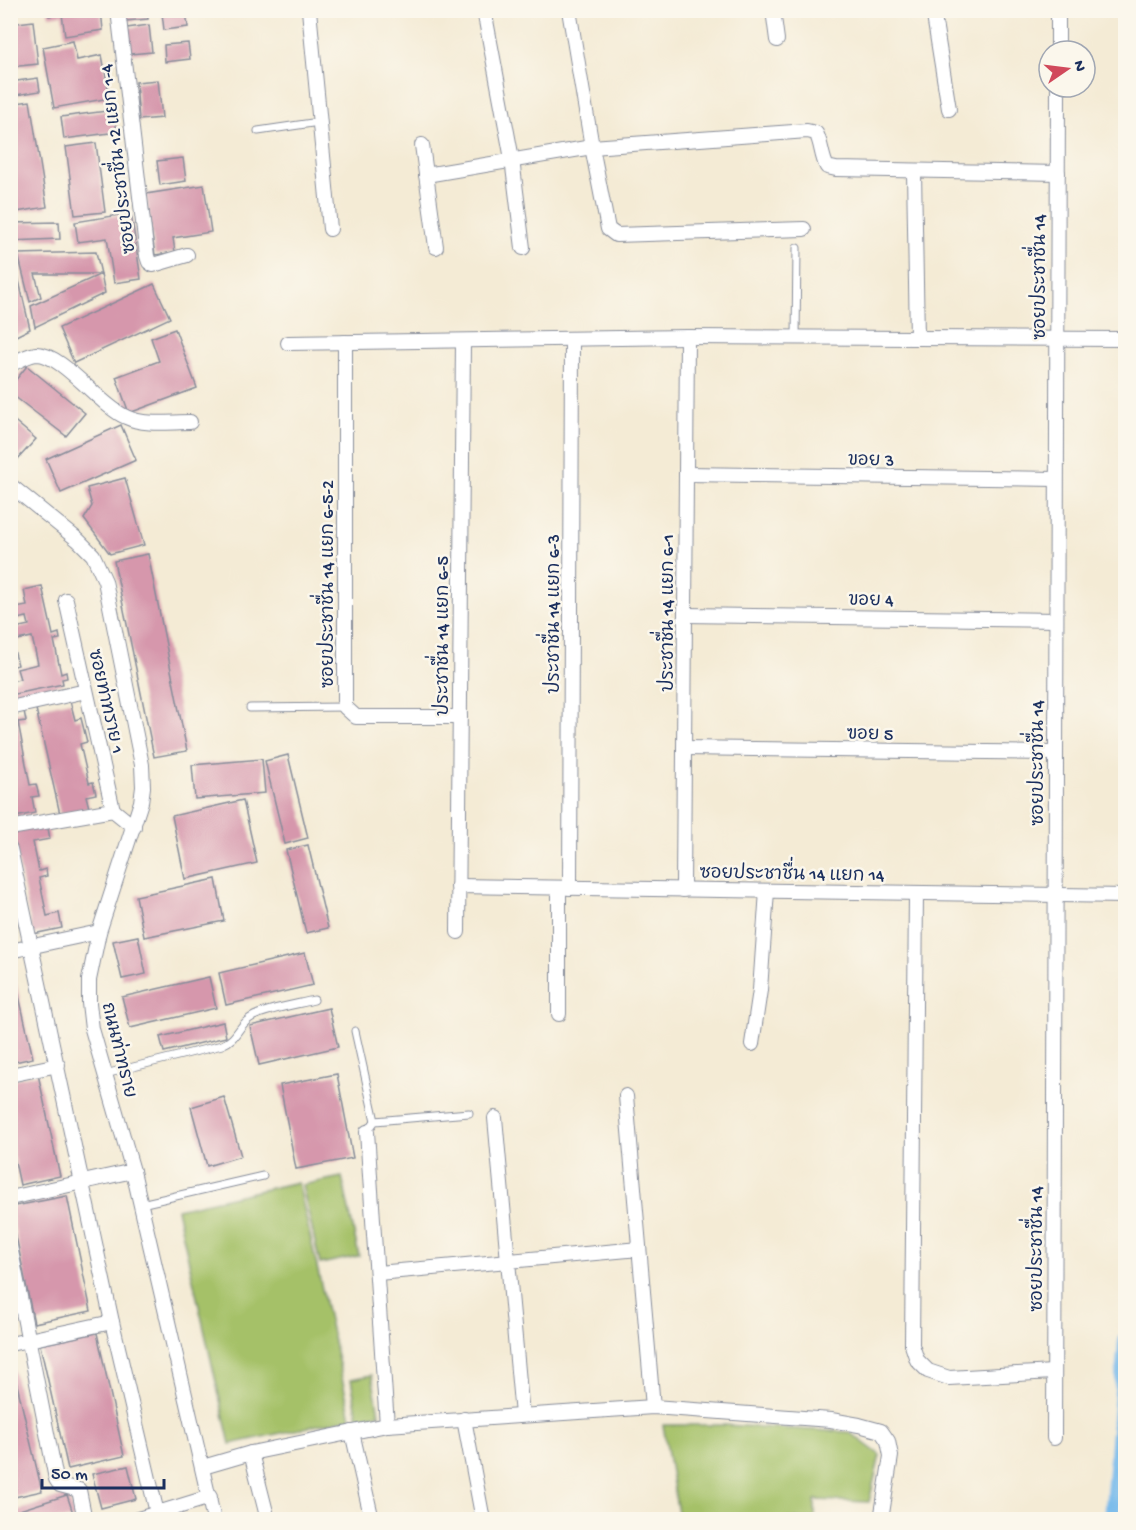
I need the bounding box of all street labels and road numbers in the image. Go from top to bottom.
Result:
street label: ซอยประชาชื่น 12 แยก 1-4 [87,62,142,256]
street label: ซอยประชาชื่น 14 [1021,214,1052,340]
street label: ขอย 3 [848,451,894,472]
street label: ซอยประชาชื่น 14 แยก 6-5-2 [309,480,340,688]
street label: ประชาชื่น 14 แยก 6-3 [535,534,566,694]
street label: ประชาชื่น 14 แยก 6-1 [649,534,680,692]
street label: ประชาชื่น 14 แยก 6-5 [424,556,455,716]
street label: ขอย 4 [848,591,894,612]
street label: ซอยท่าทราย 1 [82,646,131,756]
street label: ซอยประชาชื่น 14 [1019,700,1050,826]
street label: ฃอย 5 [847,725,893,746]
street label: ซอยประชาชื่น 14 แยก 14 [699,853,885,888]
street label: ถนนท่าทราย [96,1000,143,1100]
street label: ซอยประชาชื่น 14 [1018,1186,1049,1312]

